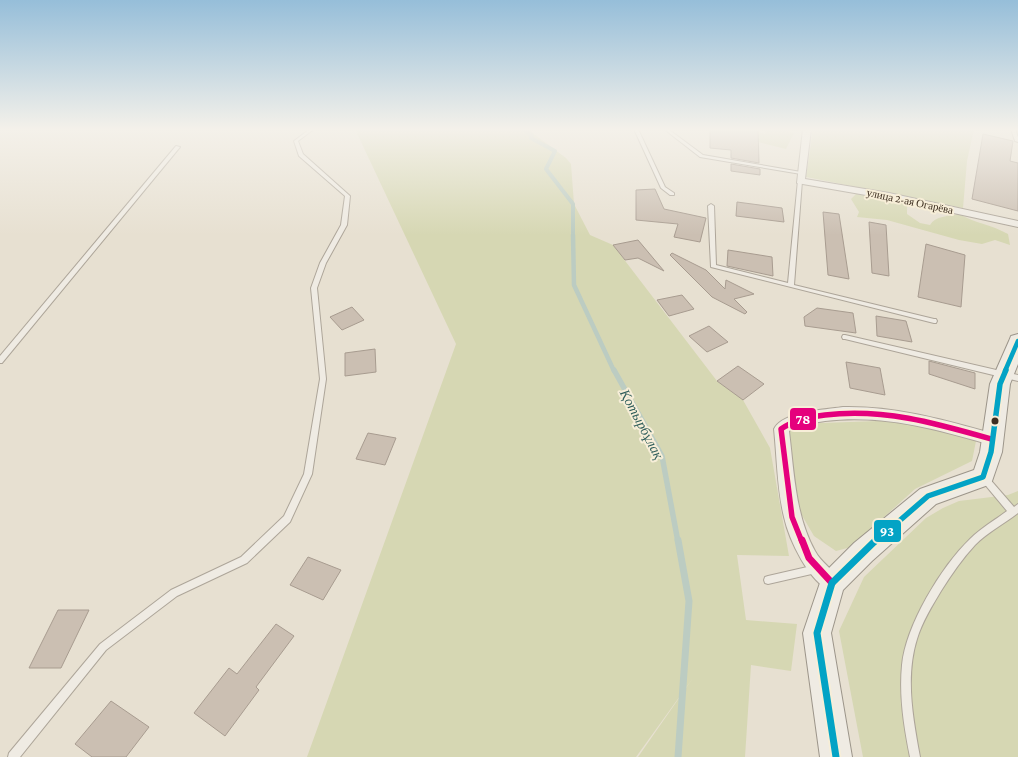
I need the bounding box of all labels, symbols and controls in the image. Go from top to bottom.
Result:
street label: улица 2-ая Огарёва [866,186,954,216]
water label: Қотырбұлақ [616,385,667,462]
line badge: 78 [789,407,817,431]
text: 78 [796,411,810,427]
unlabelled marker [990,416,1000,426]
line badge: 93 [873,519,902,543]
text: 93 [880,523,894,539]

